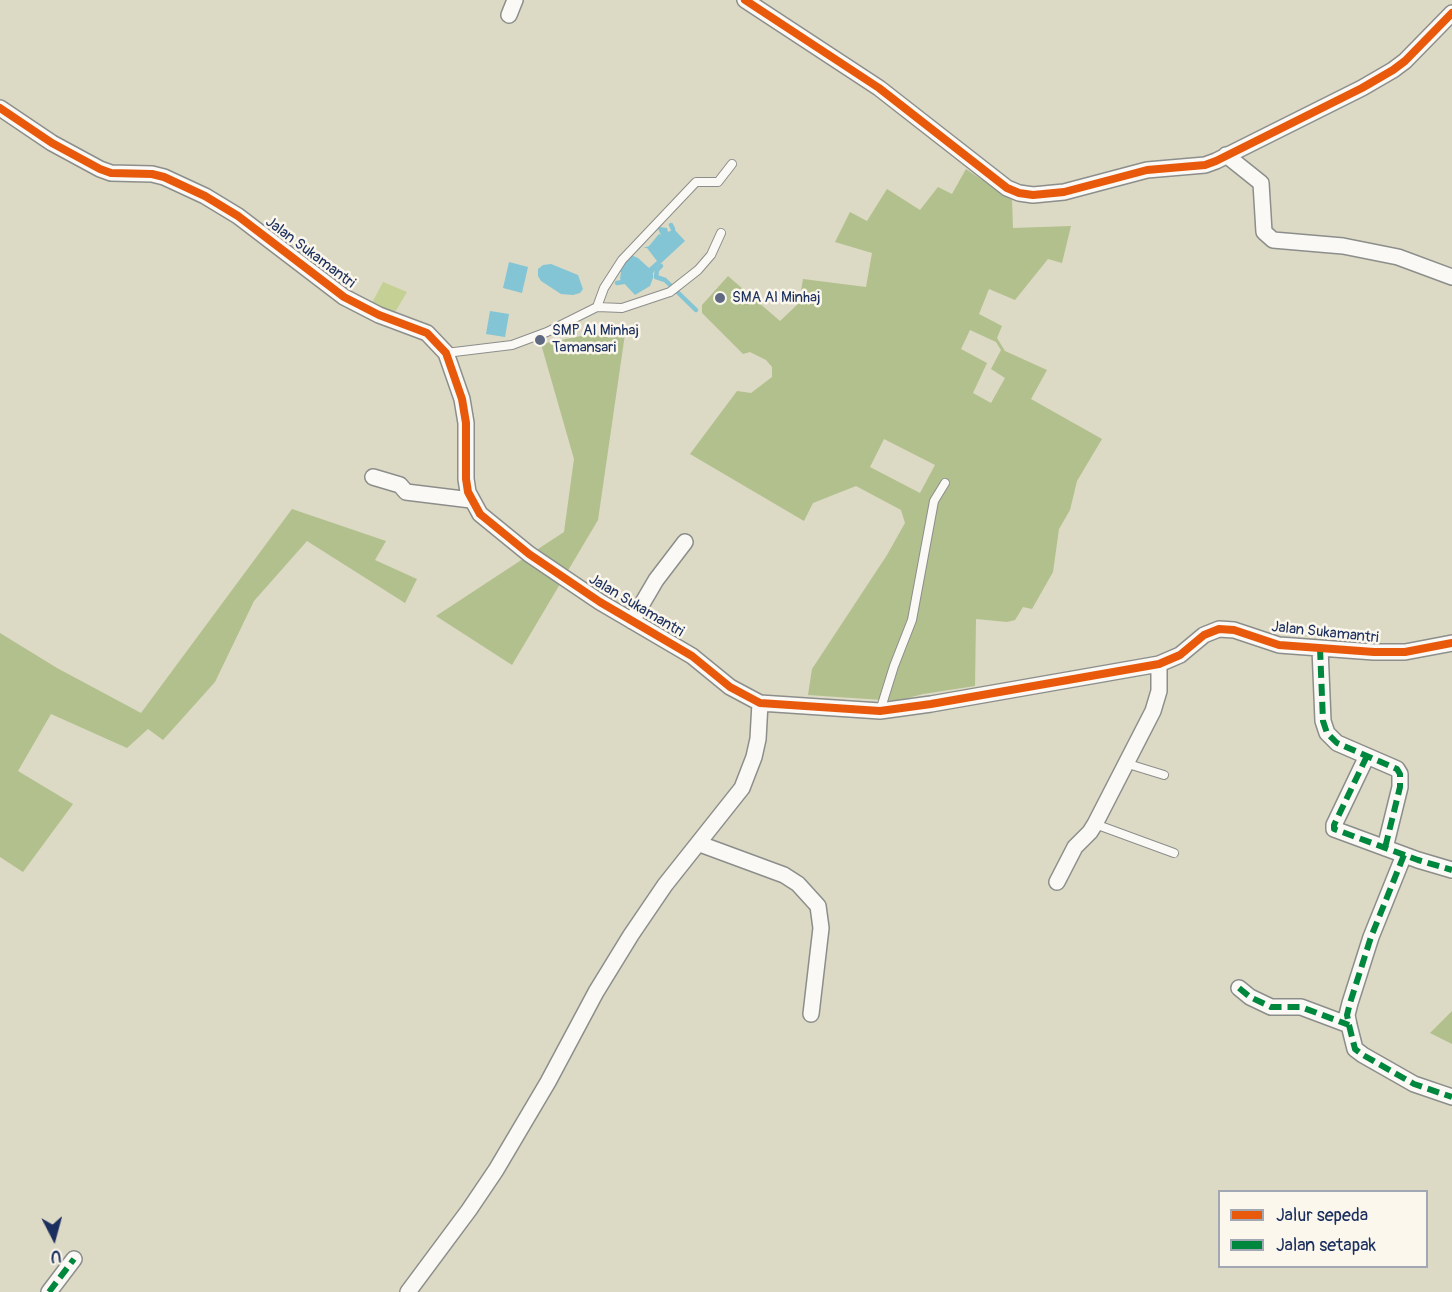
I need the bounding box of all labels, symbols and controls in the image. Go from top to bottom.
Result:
street label: Jalan Sukamantri [262,213,358,293]
place label: SMA Al Minhaj [732,289,820,307]
marker: SMA Al Minhaj [713,291,727,305]
place label: SMP Al Minhaj Tamansari [552,322,639,357]
marker: SMP Al Minhaj Tamansari [533,333,547,347]
street label: Jalan Sukamantri [585,571,687,641]
street label: Jalan Sukamantri [1270,618,1380,648]
legend [1218,1190,1428,1268]
text: Jalur sepeda [1276,1204,1368,1227]
north arrow [24,1208,84,1268]
text: Jalan setapak [1276,1234,1376,1257]
text: U [50,1245,62,1266]

